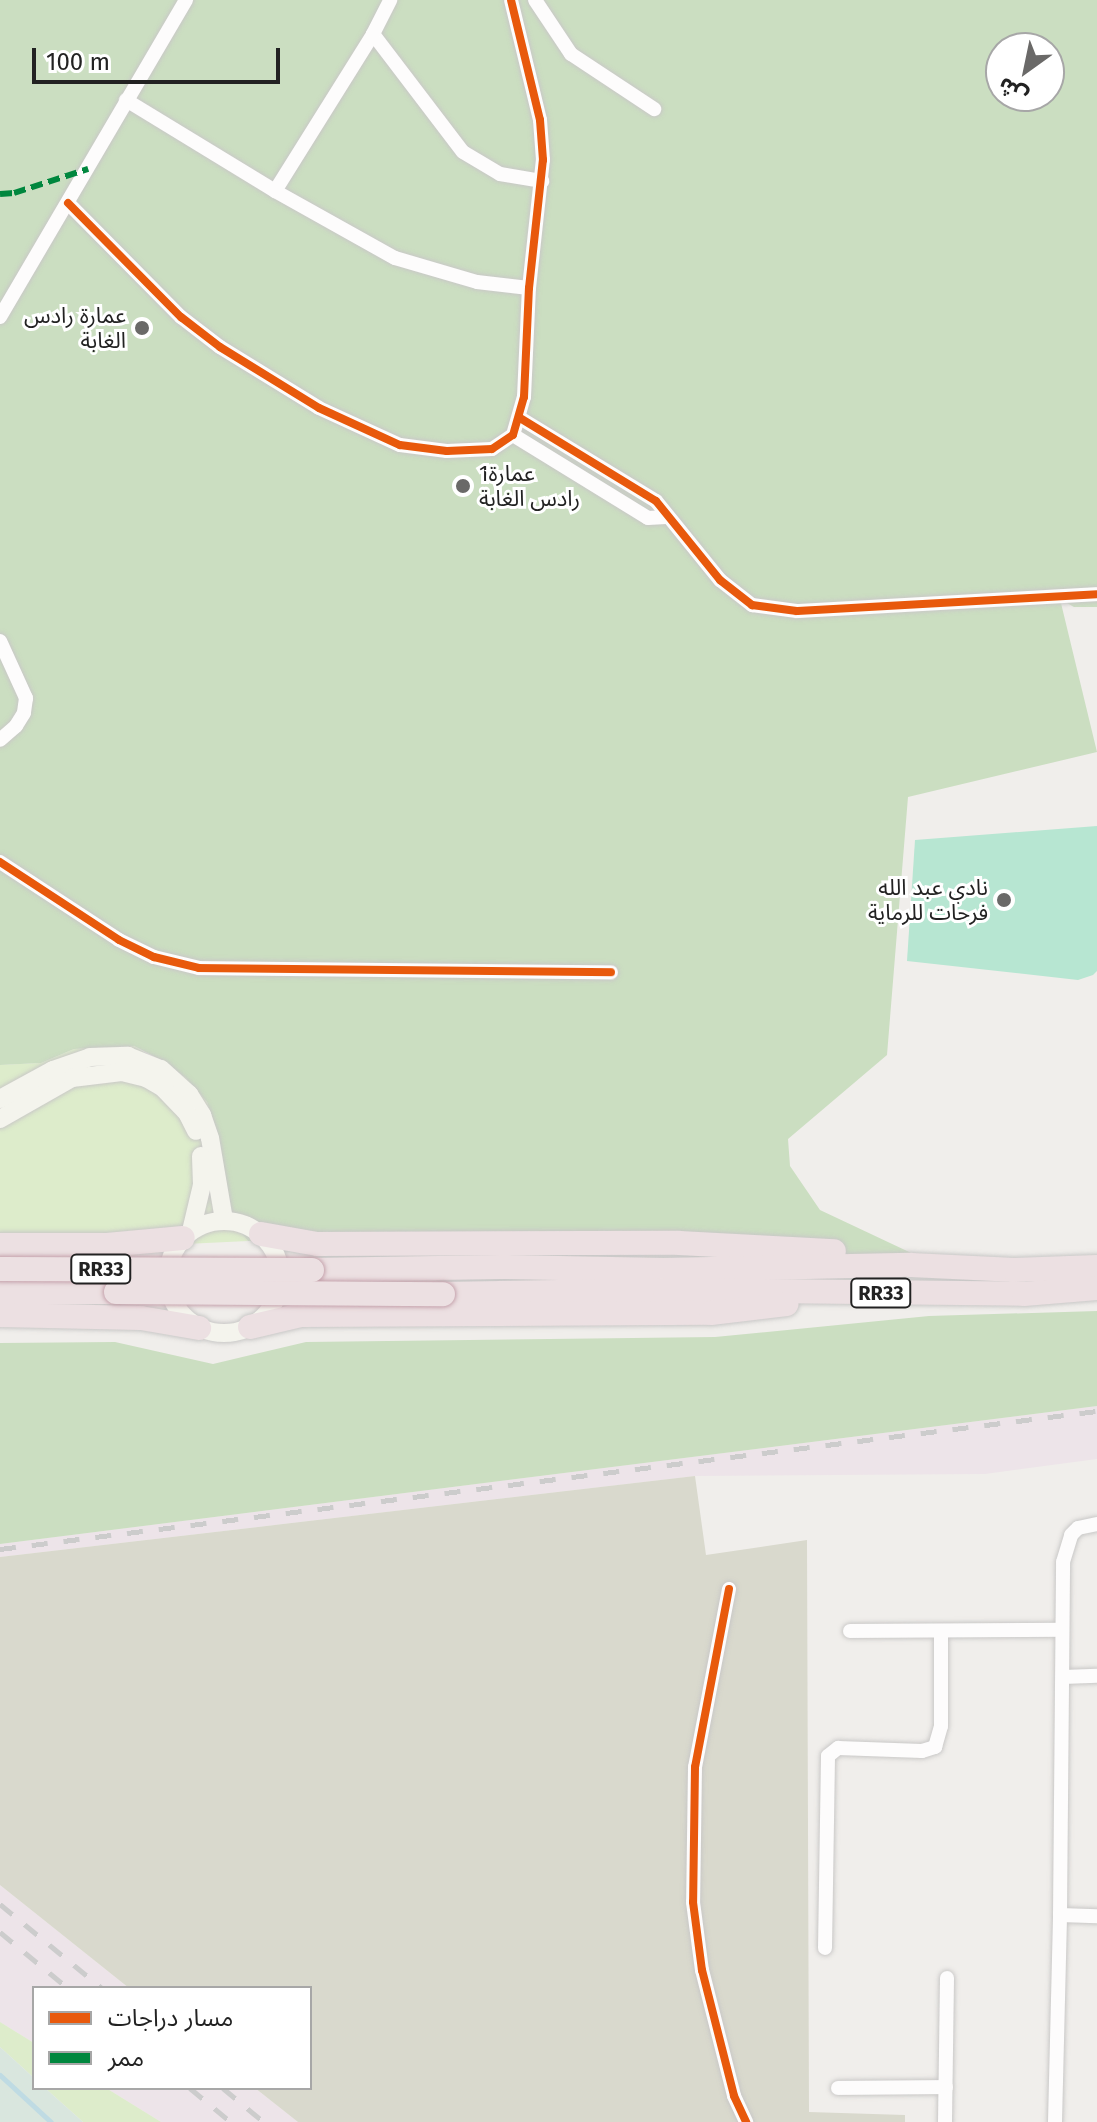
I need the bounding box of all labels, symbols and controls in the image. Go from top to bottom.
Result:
scale bar [36,32,284,82]
north arrow [985,32,1065,112]
text: 100 m [46,48,110,76]
text: ش [993,71,1033,110]
place label: عمارة رادس الغابة [24,302,126,354]
marker: عمارة رادس الغابة [133,319,151,337]
place label: 1عمارة رادس الغابة [479,460,580,512]
marker: 1عمارة رادس الغابة [454,477,472,495]
place label: نادي عبد الله فرحات للرماية [868,874,988,926]
marker: نادي عبد الله فرحات للرماية [995,891,1013,909]
road number: RR33 [69,1253,133,1285]
road number: RR33 [849,1277,913,1309]
legend [32,1986,312,2090]
text: مسار دراجات [108,2004,233,2032]
text: ممر [108,2044,144,2072]

